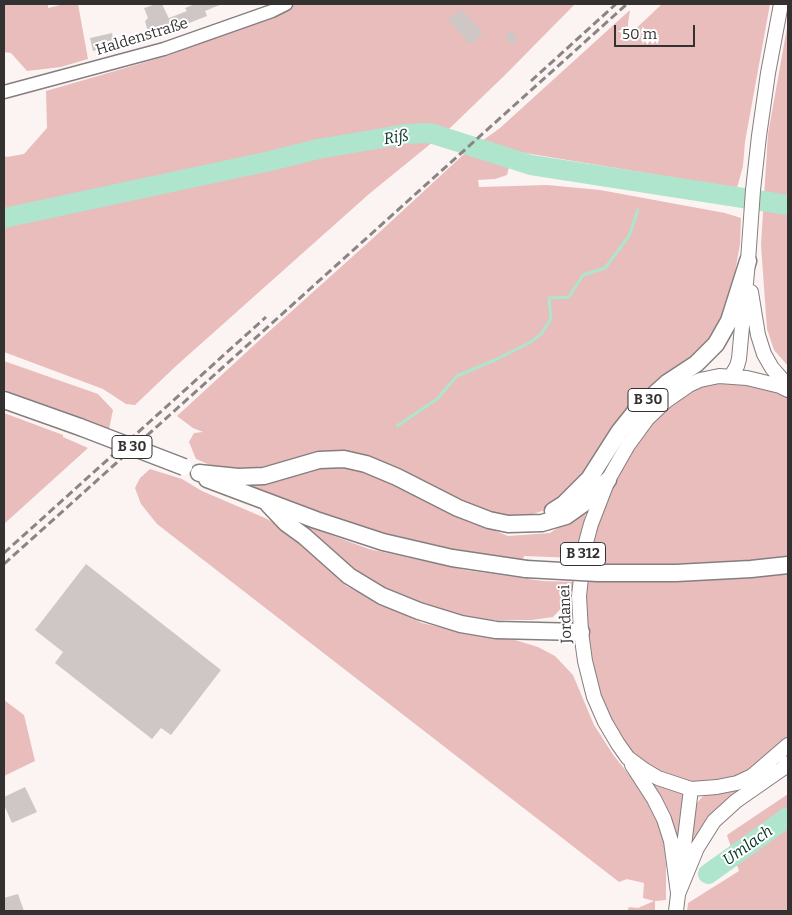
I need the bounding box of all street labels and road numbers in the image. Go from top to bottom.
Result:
street label: Haldenstraße [94,14,190,60]
road number: B 30 [628,388,668,412]
road number: B 30 [112,436,152,458]
road number: B 312 [560,542,606,566]
street label: Jordanei [556,584,576,644]

